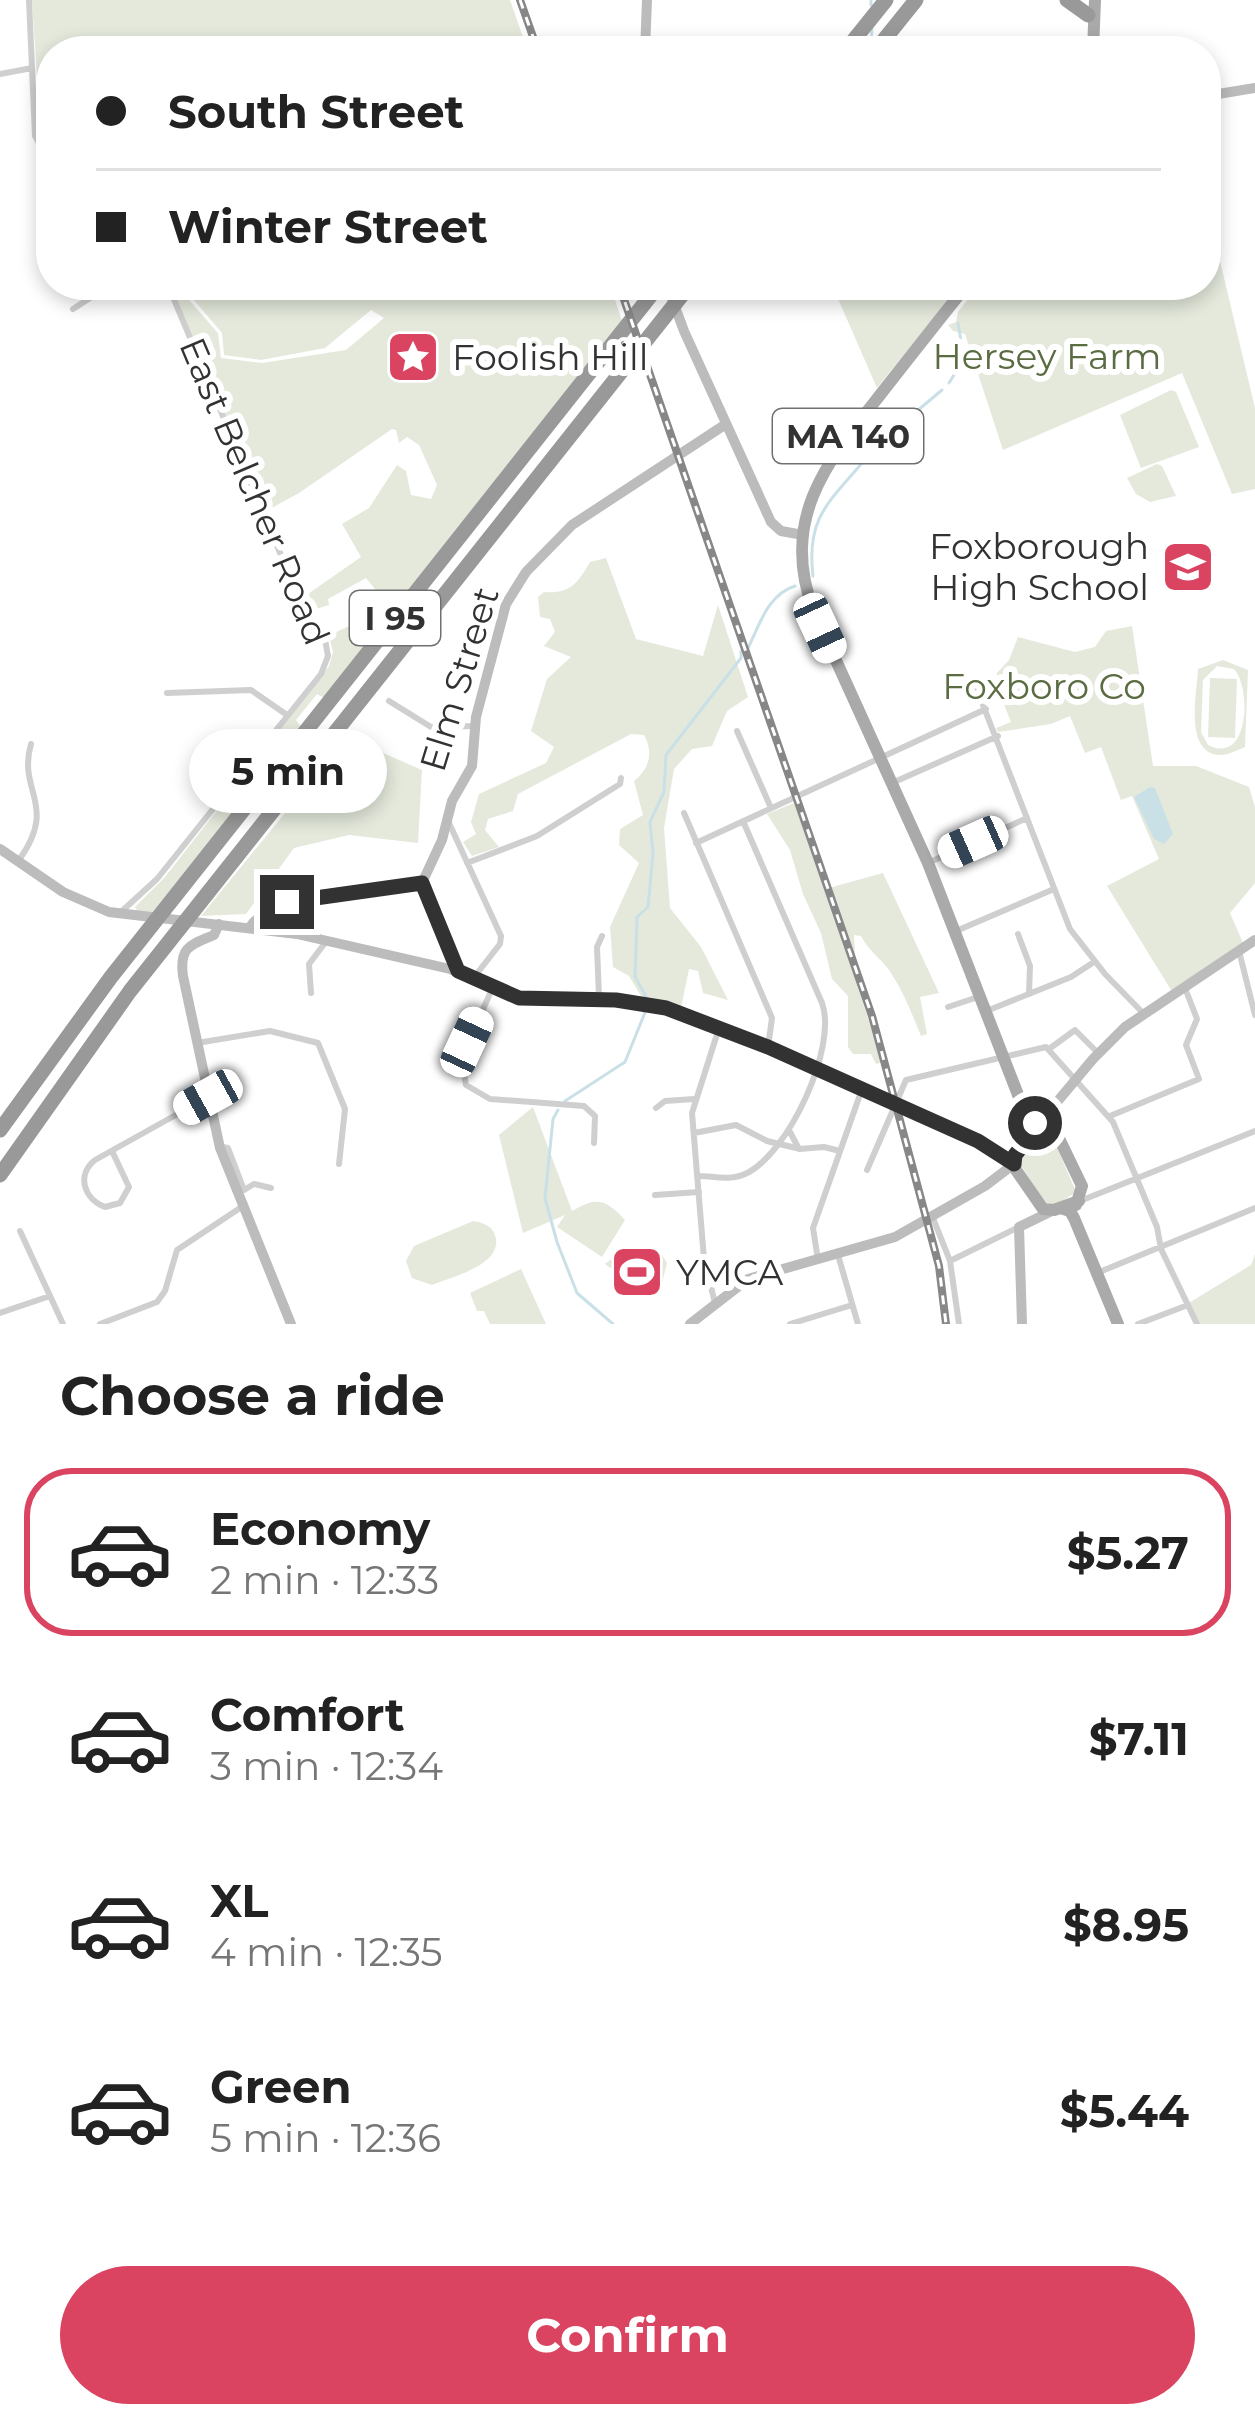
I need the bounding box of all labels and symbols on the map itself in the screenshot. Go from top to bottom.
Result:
place icon: Foolish Hill [385,329,441,385]
street label: East Belcher Road [170,331,340,651]
park label: Hersey Farm [932,334,1162,378]
place label: Foolish Hill [452,335,648,379]
road number: MA 140 [773,409,923,463]
place label: Foxborough High School [929,524,1149,609]
school or university icon: Foxborough High School [1160,539,1216,595]
street label: Elm Street [410,582,508,776]
car [788,588,852,668]
road number: I 95 [350,591,440,645]
park label: Foxboro Co [942,664,1146,708]
callout: 5 min [188,728,386,812]
car [933,811,1013,873]
route end [260,875,314,929]
car [435,1002,499,1082]
car [168,1064,248,1130]
route start [1008,1096,1062,1150]
sports icon: YMCA [609,1244,665,1300]
place label: YMCA [676,1250,784,1294]

